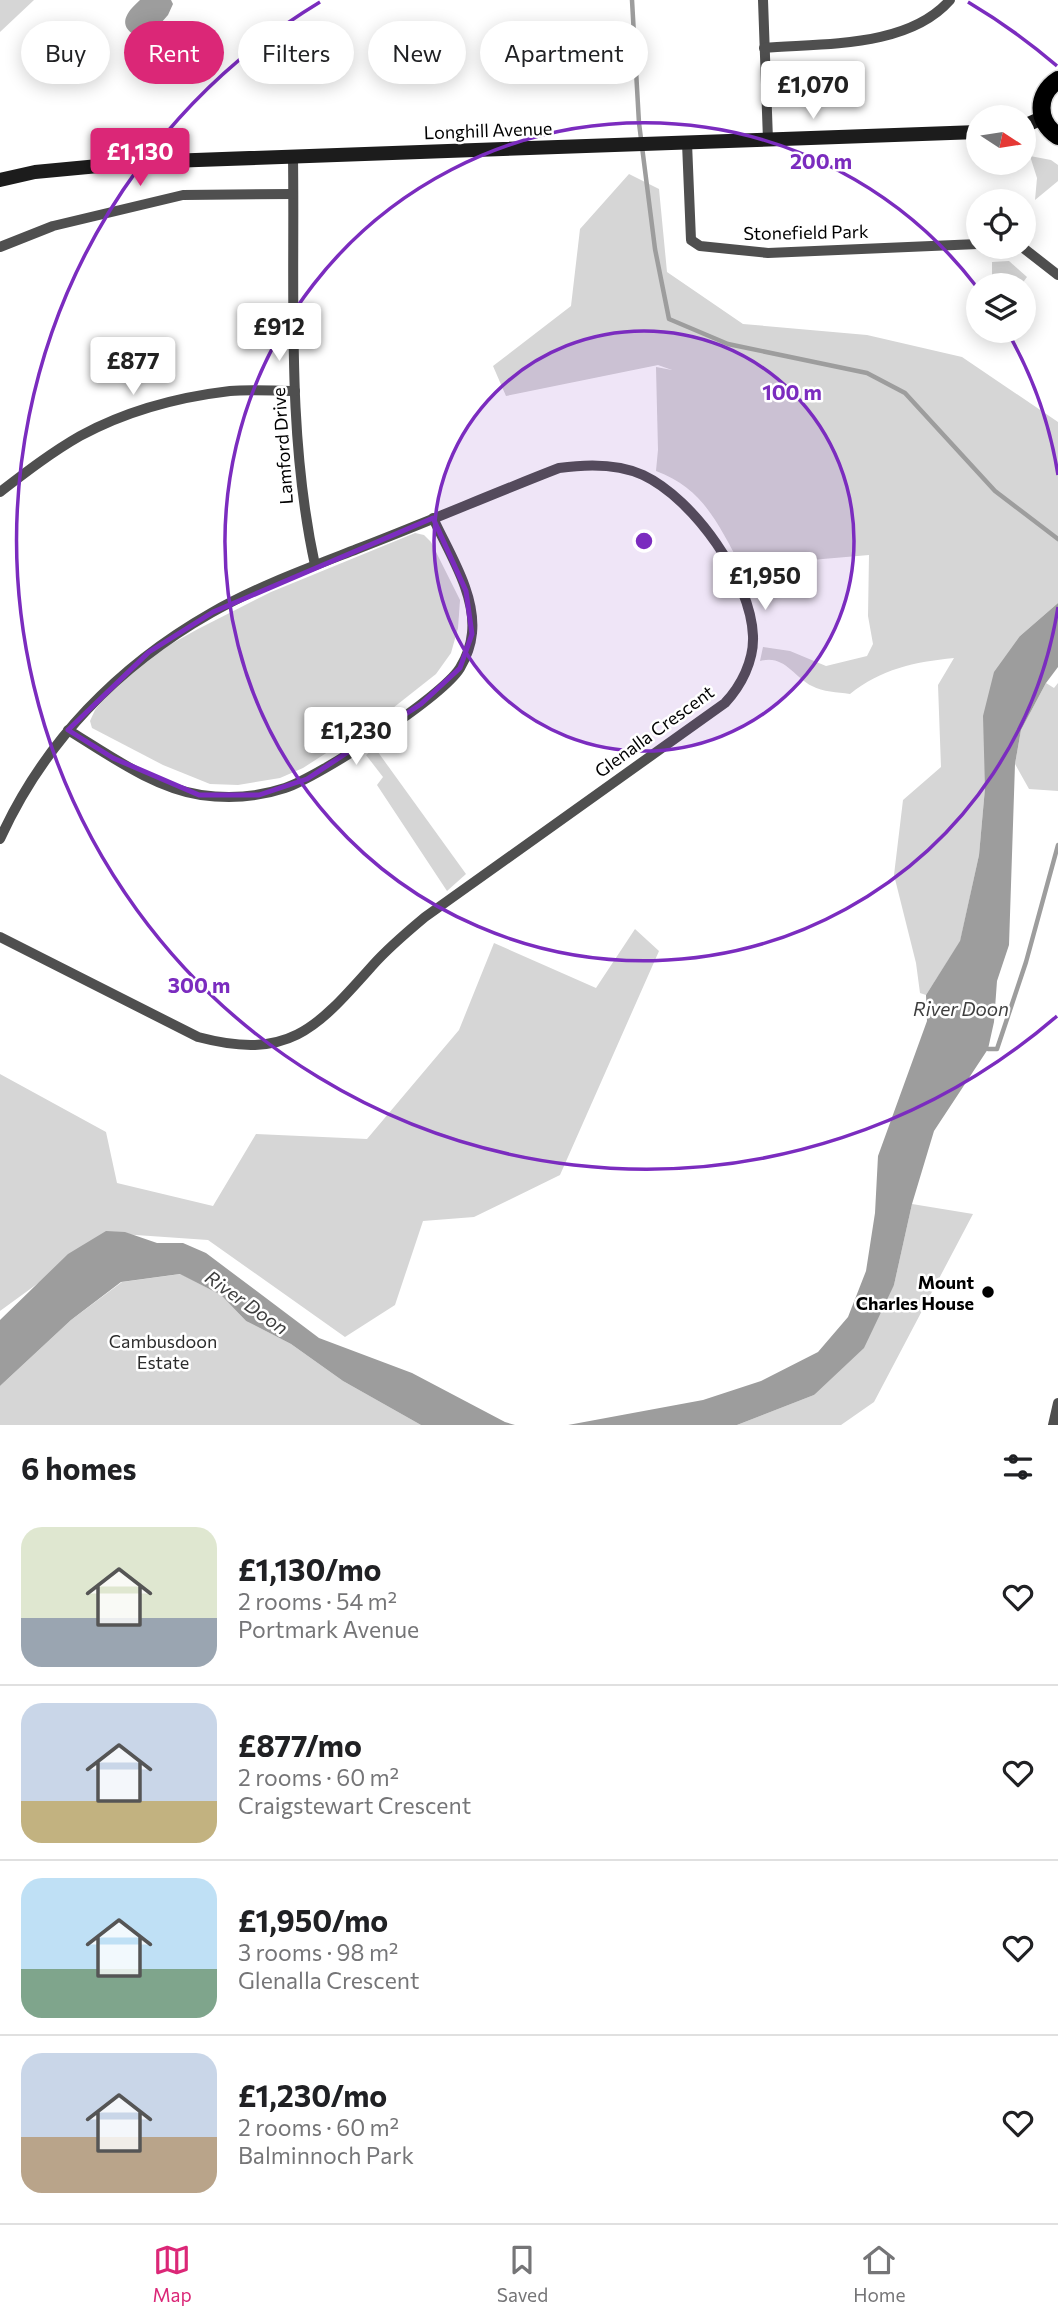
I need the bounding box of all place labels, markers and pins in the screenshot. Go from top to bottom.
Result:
pin: £1,070 [756,61,870,121]
pin: £1,130 [83,128,197,188]
pin: £912 [238,304,320,363]
pin: £877 [92,338,174,397]
centre of rings [632,529,656,553]
pin: £1,950 [708,552,822,612]
pin: £1,230 [299,708,413,767]
place label: Mount Charles House [856,1271,974,1314]
marker: Mount Charles House [980,1284,996,1300]

